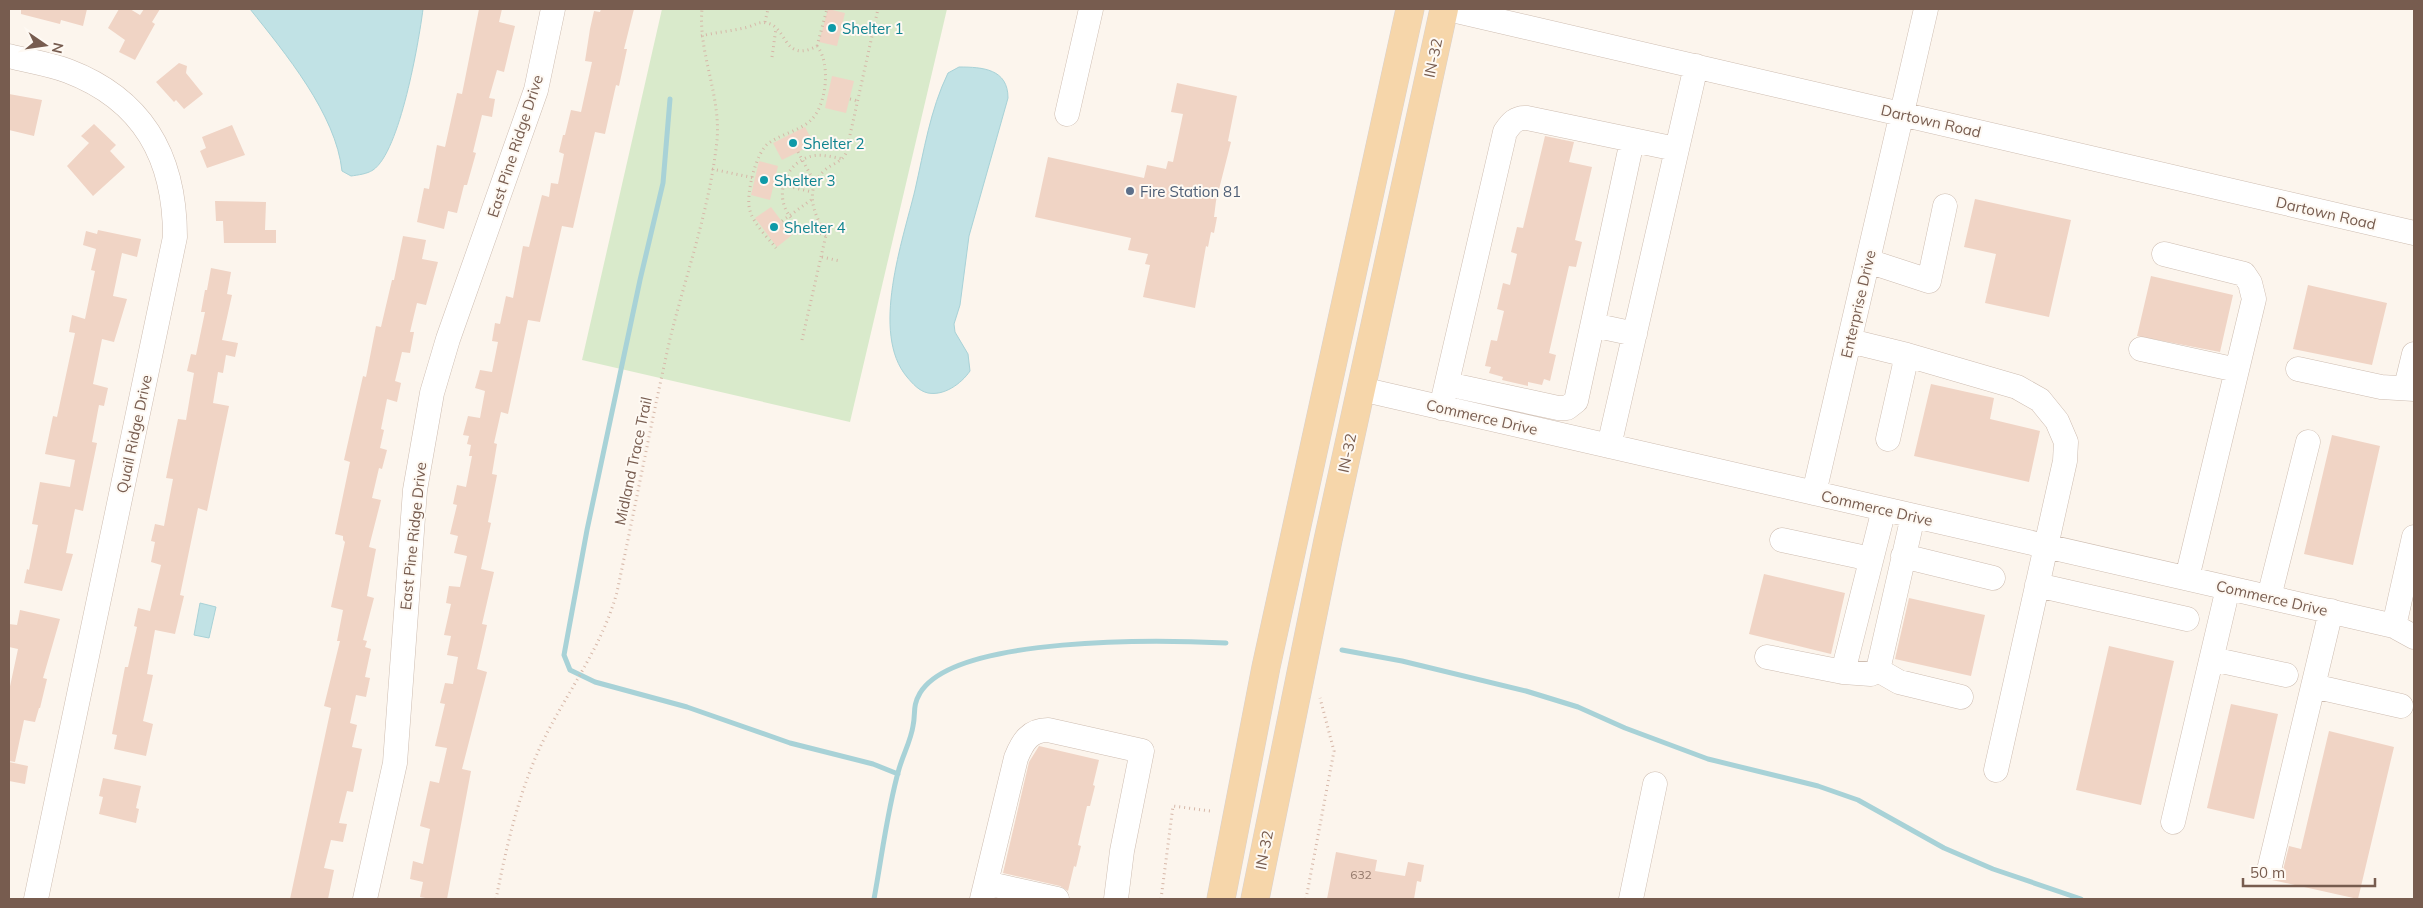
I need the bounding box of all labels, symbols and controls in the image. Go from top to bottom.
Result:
place label: Shelter 1 [842,19,904,38]
north arrow [20,20,70,70]
marker: Shelter 1 [826,22,838,34]
street label: IN-32 [1420,37,1446,79]
text: N [48,41,68,55]
street label: East Pine Ridge Drive [483,72,547,220]
street label: Dartown Road [1879,100,1983,142]
place label: Shelter 2 [803,134,865,153]
marker: Shelter 2 [787,137,799,149]
place label: Shelter 3 [774,171,836,190]
marker: Shelter 3 [758,174,770,186]
place label: Fire Station 81 [1140,182,1241,201]
marker: Fire Station 81 [1124,185,1136,197]
street label: Dartown Road [2274,192,2378,234]
place label: Shelter 4 [784,218,846,237]
marker: Shelter 4 [768,221,780,233]
street label: Enterprise Drive [1836,248,1880,360]
street label: Quail Ridge Drive [112,373,156,495]
street label: Midland Trace Trail [610,395,656,527]
street label: Commerce Drive [1424,395,1540,439]
street label: IN-32 [1334,432,1360,474]
street label: East Pine Ridge Drive [396,461,430,611]
street label: Commerce Drive [1819,486,1935,530]
street label: Commerce Drive [2214,576,2330,620]
street label: IN-32 [1251,829,1277,871]
scale bar [2243,856,2376,888]
text: 50 m [2250,863,2285,882]
house number: 632 [1350,867,1372,882]

